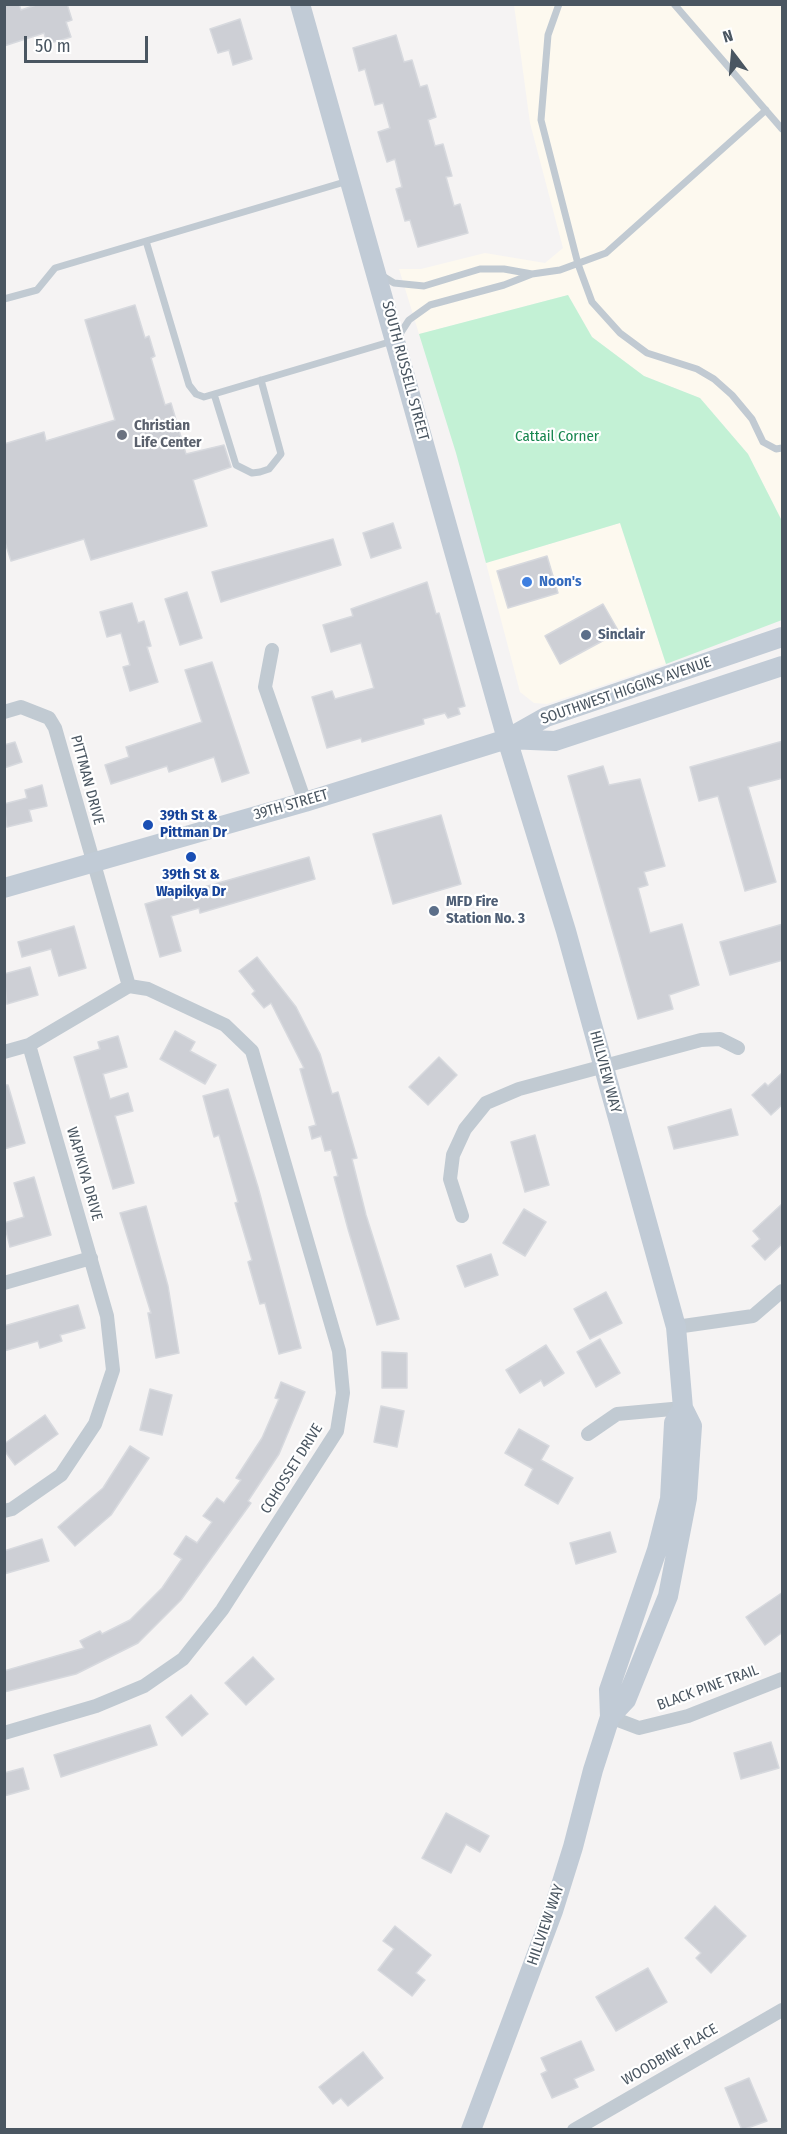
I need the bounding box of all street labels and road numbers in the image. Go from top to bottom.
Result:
street label: SOUTH RUSSELL STREET [378,299,432,443]
street label: SOUTHWEST HIGGINS AVENUE [538,653,714,729]
street label: PITTMAN DRIVE [66,733,108,827]
street label: 39TH STREET [252,786,330,824]
street label: HILLVIEW WAY [585,1029,625,1115]
street label: WAPIKIYA DRIVE [62,1125,106,1223]
street label: COHOSSET DRIVE [257,1421,327,1517]
street label: BLACK PINE TRAIL [655,1661,761,1715]
street label: HILLVIEW WAY [524,1882,568,1968]
street label: WOODBINE PLACE [619,2020,721,2090]

